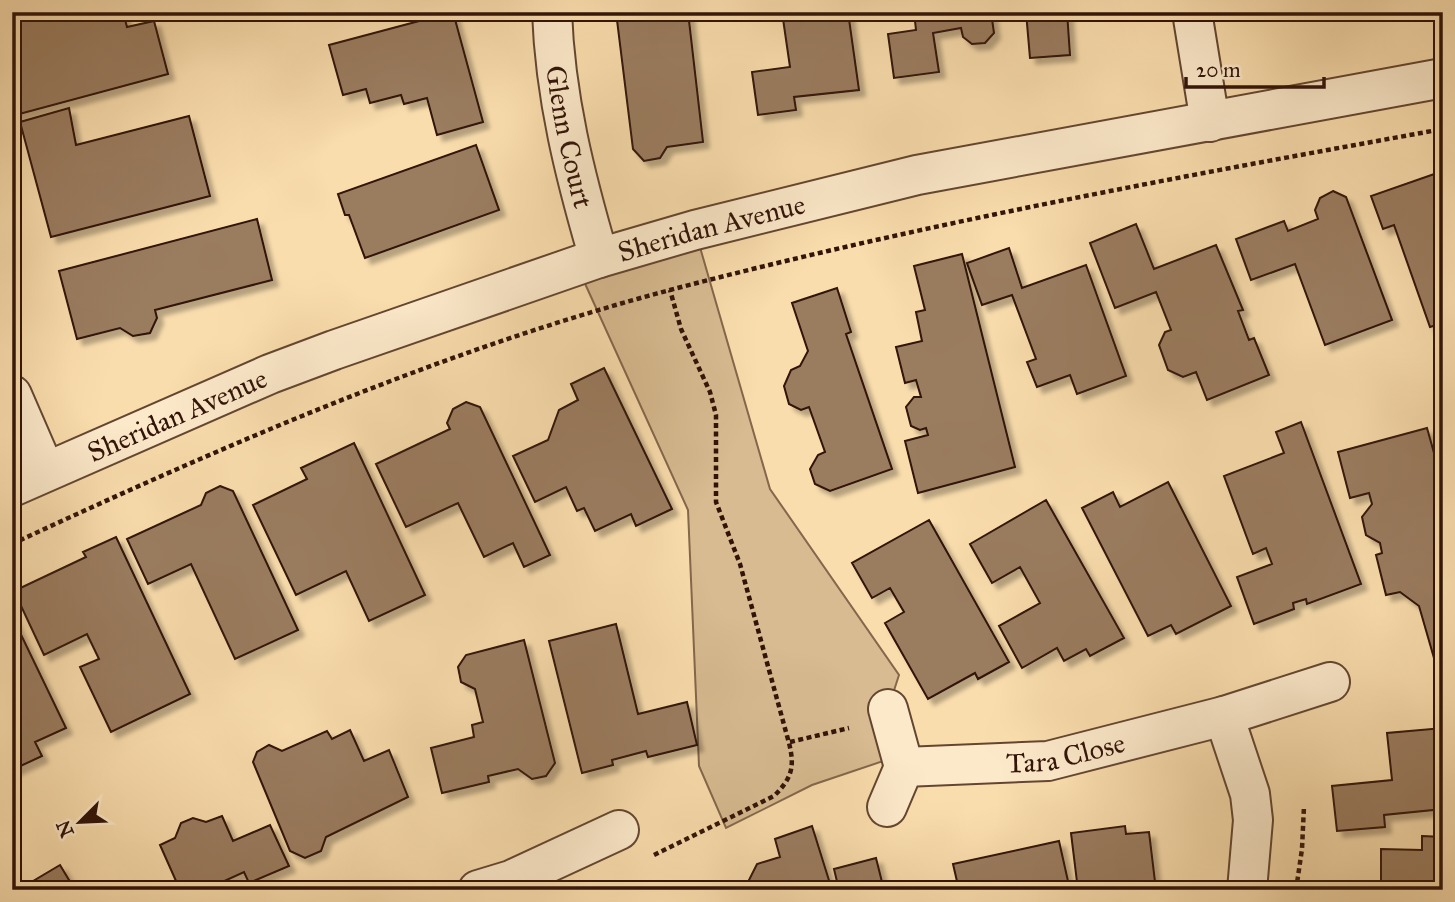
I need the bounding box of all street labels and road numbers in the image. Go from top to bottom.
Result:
street label: Glenn Court [538,63,601,212]
street label: Sheridan Avenue [614,186,809,270]
street label: Sheridan Avenue [82,361,272,470]
street label: Tara Close [1005,725,1129,781]

